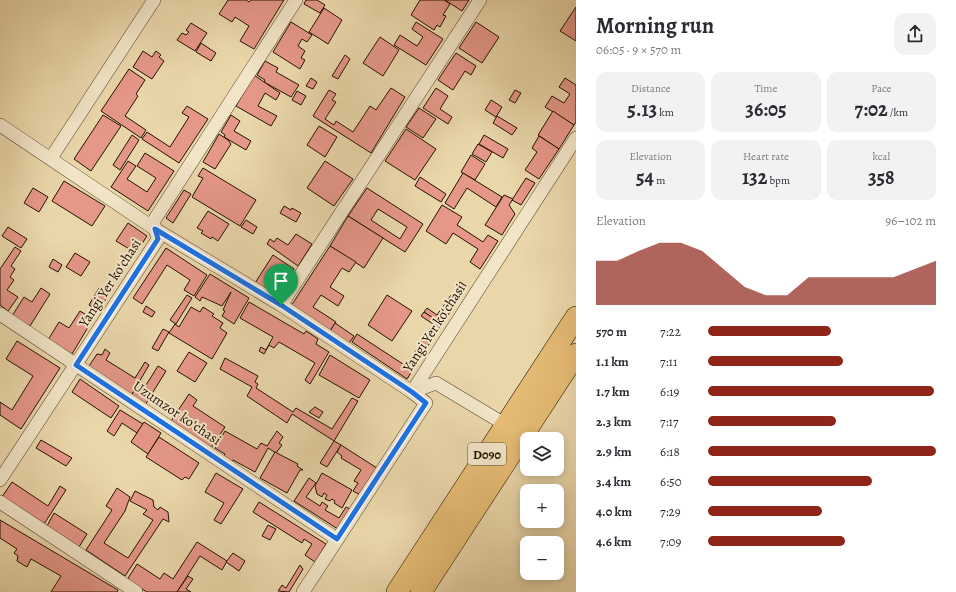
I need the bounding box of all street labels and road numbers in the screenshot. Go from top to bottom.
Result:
street label: Yangi Yer koʻchasi [74,235,146,332]
street label: Yangi Yer koʻchasi [398,280,470,377]
street label: Uzumzor koʻchasi [129,377,225,450]
road number: D090 [468,443,506,465]

